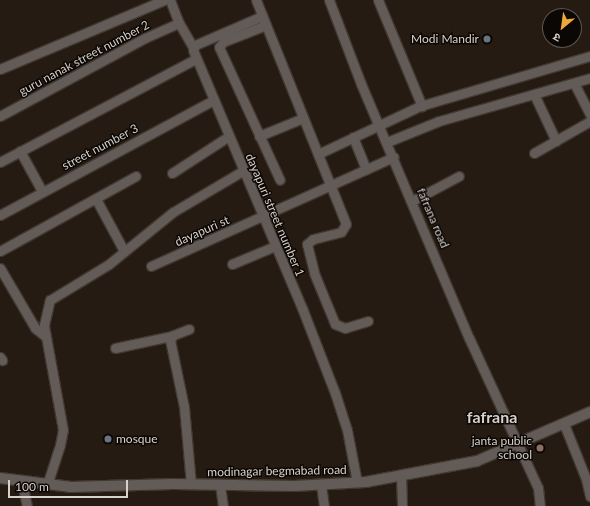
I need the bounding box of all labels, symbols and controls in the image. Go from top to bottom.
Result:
north arrow [542,8,582,48]
street label: guru nanak street number 2 [16,17,152,99]
text: उ [550,31,562,45]
place label: Modi Mandir [411,32,479,46]
marker: Modi Mandir [482,34,492,44]
street label: street number 3 [59,121,141,173]
street label: dayapuri street number 1 [242,151,308,279]
street label: fafrana road [414,186,452,250]
street label: dayapuri st [173,213,231,249]
district label: fafrana [467,407,517,427]
place label: mosque [116,432,158,446]
marker: mosque [103,434,113,444]
place label: janta public school [472,434,532,462]
marker: janta public school [535,443,545,453]
street label: modinagar begmabad road [207,463,347,479]
scale bar [10,472,130,498]
text: 100 m [15,479,49,494]

